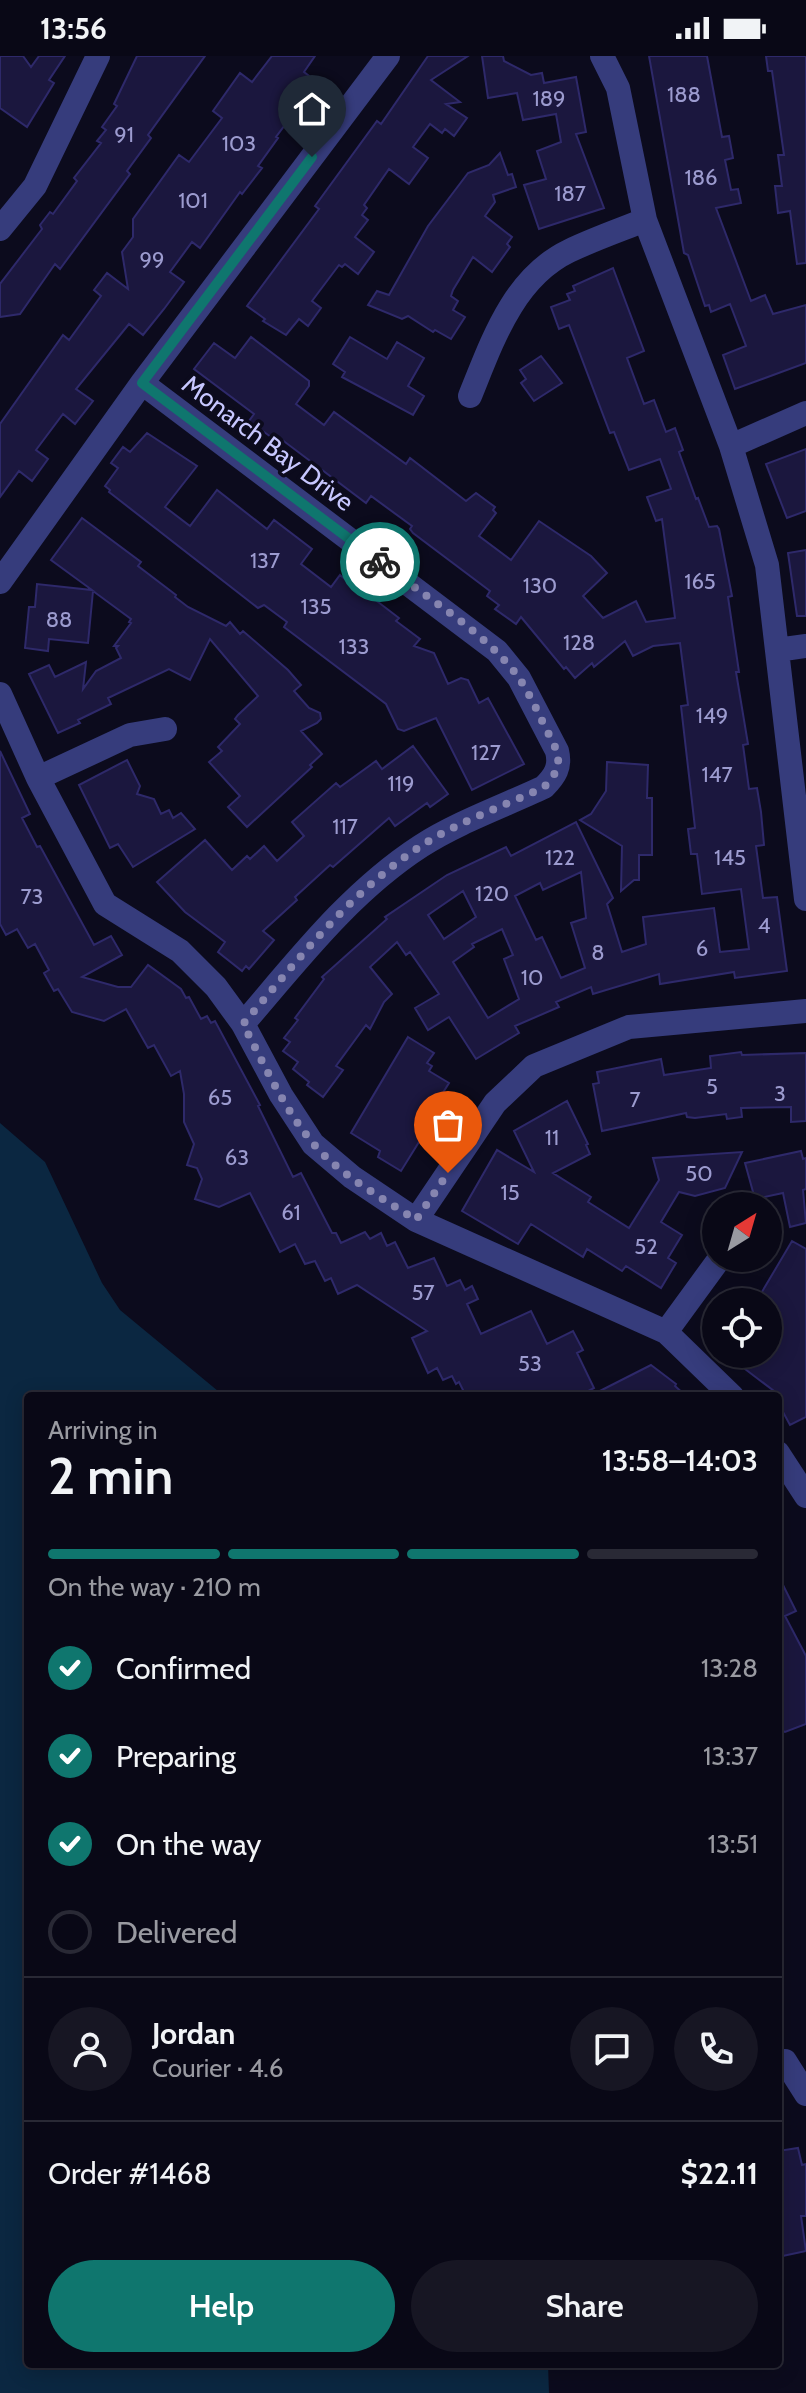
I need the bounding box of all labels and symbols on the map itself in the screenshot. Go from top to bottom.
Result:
pin [278,75,346,157]
house number: 188 [667,81,701,108]
house number: 189 [533,85,566,112]
house number: 91 [114,121,134,148]
house number: 103 [222,130,256,157]
house number: 186 [685,164,718,191]
house number: 187 [554,180,586,207]
house number: 101 [178,187,208,214]
house number: 99 [140,246,165,273]
street label: Monarch Bay Drive [176,368,360,518]
courier [340,522,420,602]
house number: 137 [250,547,280,574]
house number: 165 [684,568,716,595]
house number: 130 [523,572,557,599]
house number: 135 [301,593,331,620]
house number: 88 [46,606,72,633]
house number: 128 [563,629,595,656]
house number: 133 [339,633,369,660]
house number: 149 [696,702,728,729]
house number: 127 [471,739,501,766]
house number: 147 [702,761,732,788]
house number: 119 [388,770,414,797]
house number: 117 [332,813,358,840]
house number: 122 [545,844,575,871]
house number: 145 [714,844,746,871]
house number: 120 [475,880,509,907]
house number: 73 [21,883,43,910]
house number: 4 [758,912,771,939]
house number: 6 [696,935,708,962]
house number: 8 [591,939,605,966]
house number: 10 [521,964,543,991]
house number: 5 [706,1073,718,1100]
house number: 3 [774,1080,786,1107]
house number: 65 [208,1084,232,1111]
house number: 7 [629,1086,641,1113]
pin [414,1091,482,1173]
house number: 11 [545,1124,559,1151]
house number: 63 [225,1144,249,1171]
house number: 50 [685,1160,713,1187]
house number: 15 [500,1179,520,1206]
north arrow [702,1192,782,1272]
house number: 61 [281,1199,301,1226]
house number: 52 [634,1233,658,1260]
house number: 57 [412,1279,434,1306]
house number: 53 [518,1350,542,1377]

